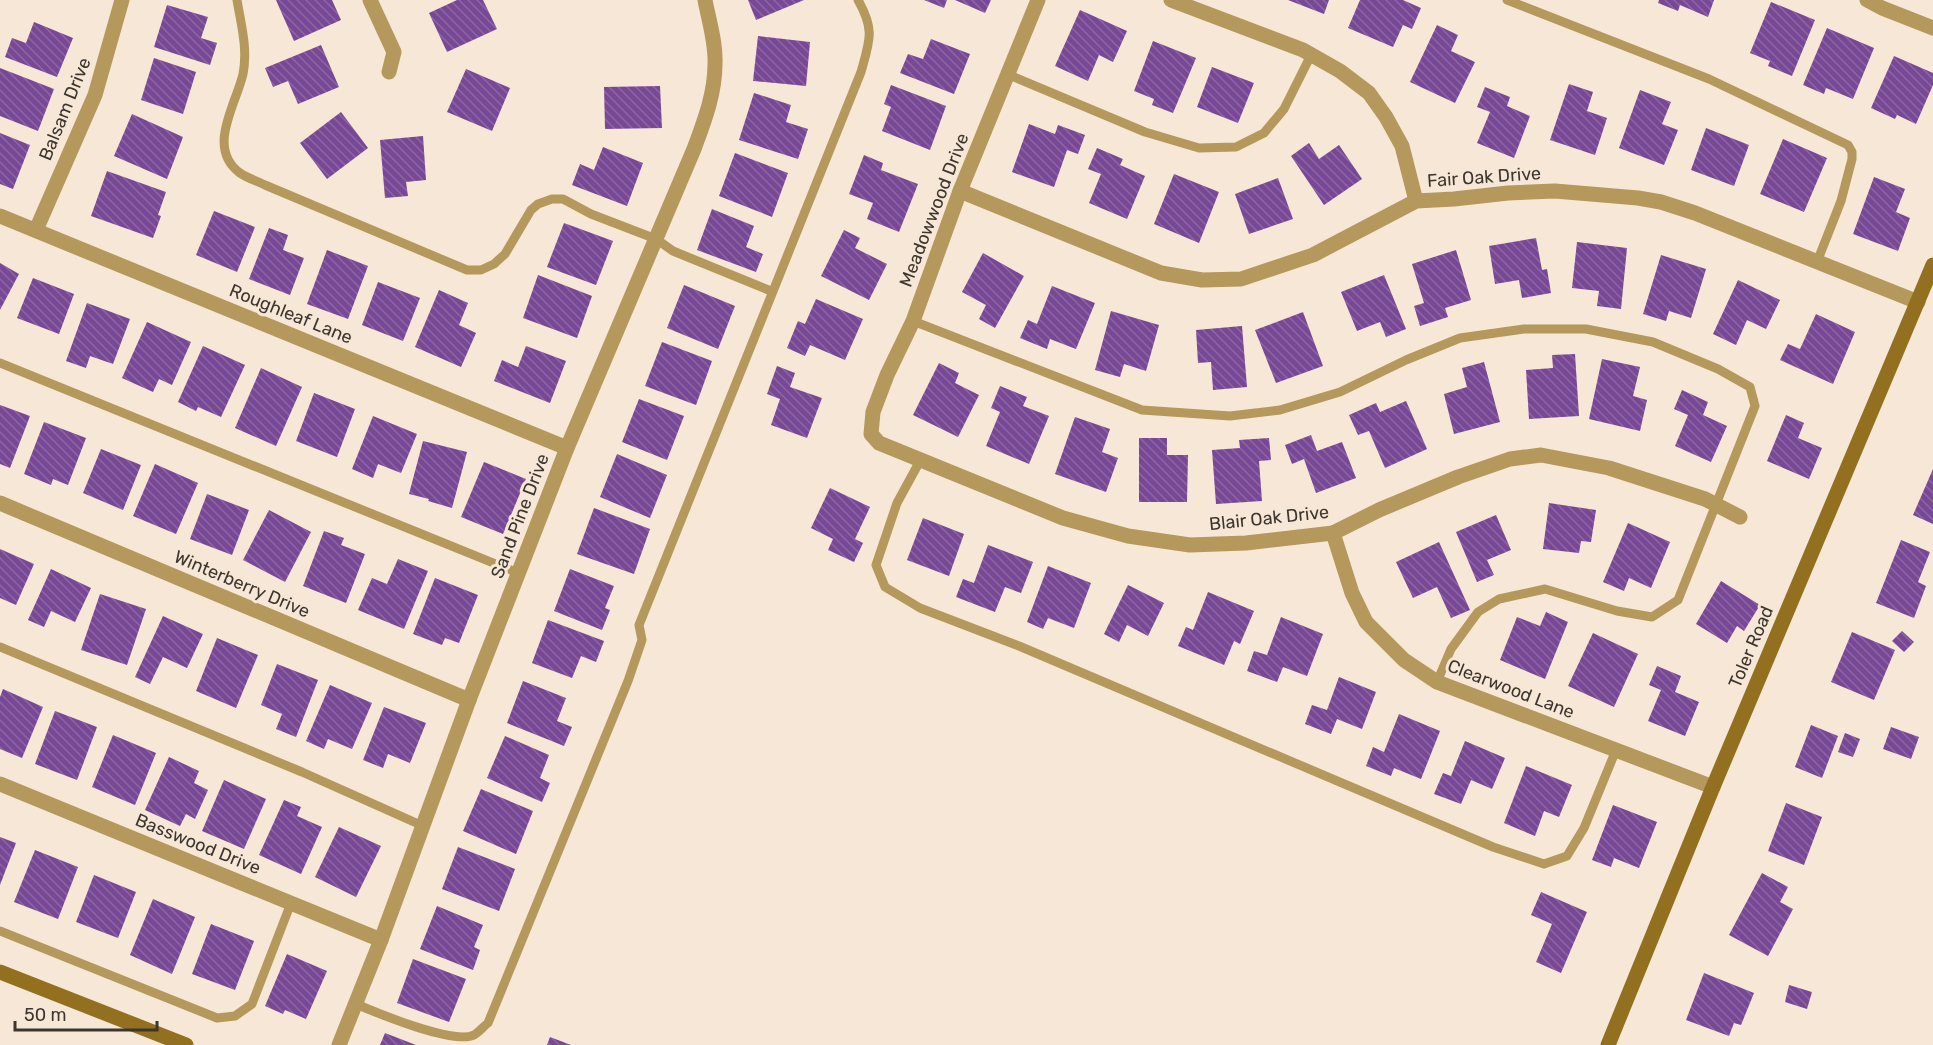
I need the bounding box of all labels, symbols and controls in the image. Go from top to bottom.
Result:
street label: Balsam Drive [34,54,96,164]
street label: Meadowwood Drive [895,130,973,290]
street label: Fair Oak Drive [1426,162,1542,192]
street label: Roughleaf Lane [226,279,356,349]
street label: Sand Pine Drive [486,451,554,581]
street label: Blair Oak Drive [1208,501,1330,535]
street label: Winterberry Drive [171,546,313,622]
street label: Toler Road [1724,603,1778,691]
street label: Clearwood Lane [1444,655,1578,723]
street label: Basswood Drive [132,809,264,879]
scale bar [15,994,158,1032]
text: 50 m [24,1004,67,1026]

